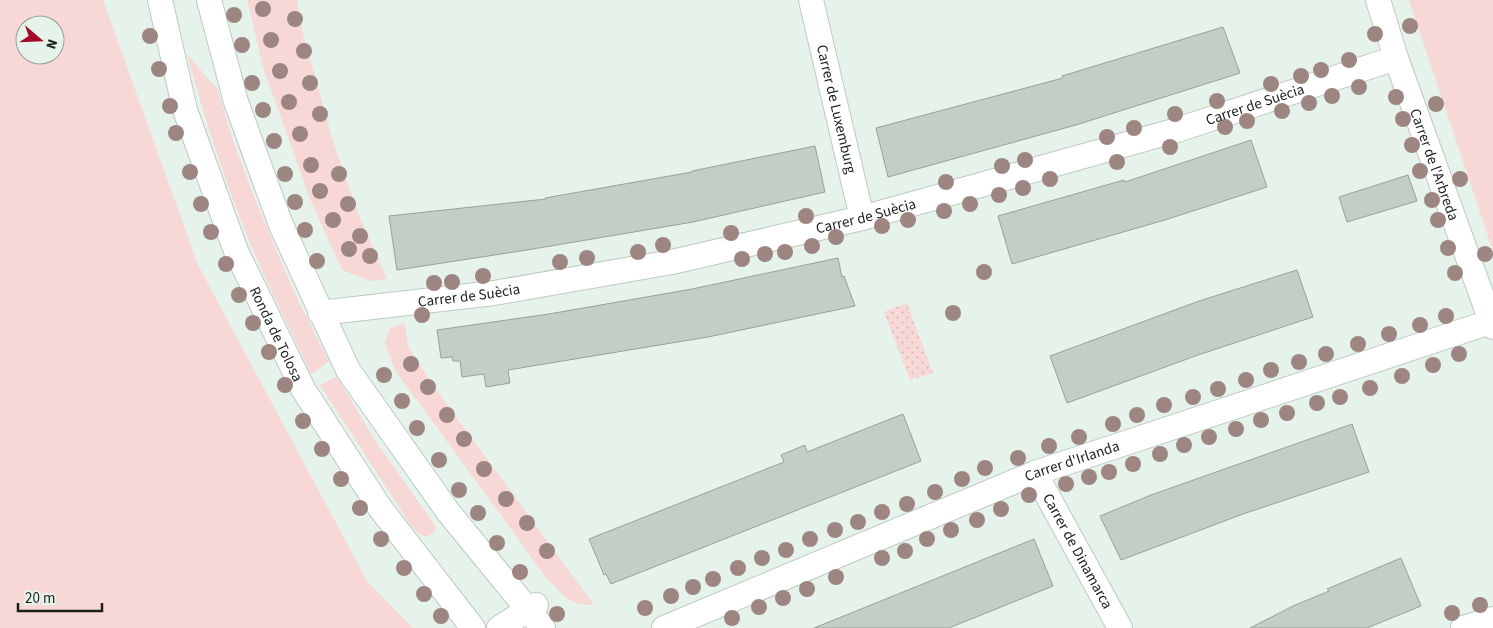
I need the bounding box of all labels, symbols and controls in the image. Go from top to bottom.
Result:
north arrow [15,15,65,65]
text: N [40,36,62,52]
street label: Carrer de Luxemburg [811,43,861,176]
street label: Carrer de Suècia [1203,79,1307,131]
street label: Carrer de l'Arbreda [1404,106,1464,224]
street label: Carrer de Suècia [814,193,918,239]
street label: Carrer de Suècia [417,279,522,313]
street label: Ronda de Tolosa [244,283,308,385]
street label: Carrer d'Irlanda [1021,436,1122,487]
street label: Carrer de Dinamarca [1037,490,1118,613]
scale bar [18,580,101,612]
text: 20 m [25,588,55,609]

